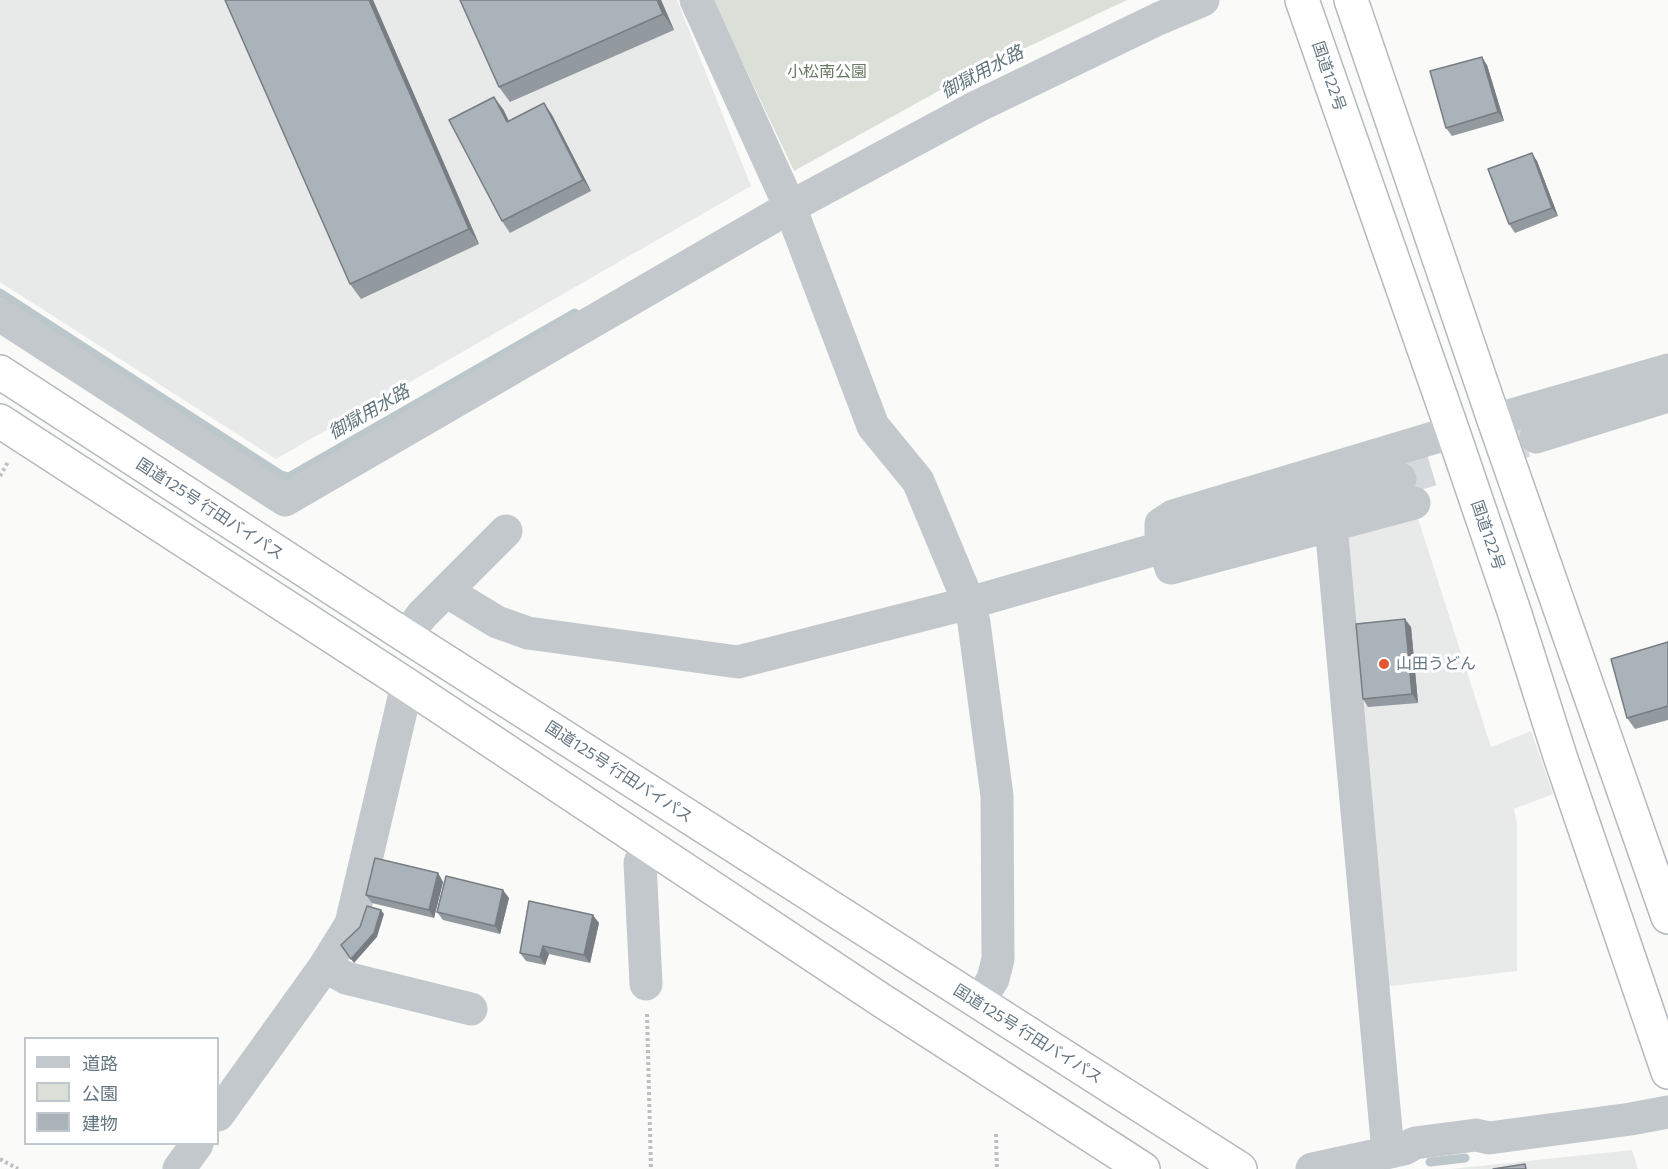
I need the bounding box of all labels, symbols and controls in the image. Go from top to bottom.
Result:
street label: 国道122号 [1308,39,1350,113]
water label: 御獄用水路 [937,41,1027,103]
park label: 小松南公園 [787,62,867,82]
water label: 御獄用水路 [325,380,413,444]
street label: 国道125号 行田バイパス [133,454,287,564]
street label: 国道122号 [1467,498,1509,572]
place label: 山田うどん [1396,654,1476,674]
marker: 山田うどん [1377,657,1391,671]
street label: 国道125号 行田バイパス [542,717,696,827]
street label: 国道125号 行田バイパス [950,980,1106,1088]
legend [24,1037,219,1145]
text: 道路 [82,1052,118,1074]
text: 公園 [82,1082,118,1104]
text: 建物 [82,1112,118,1134]

